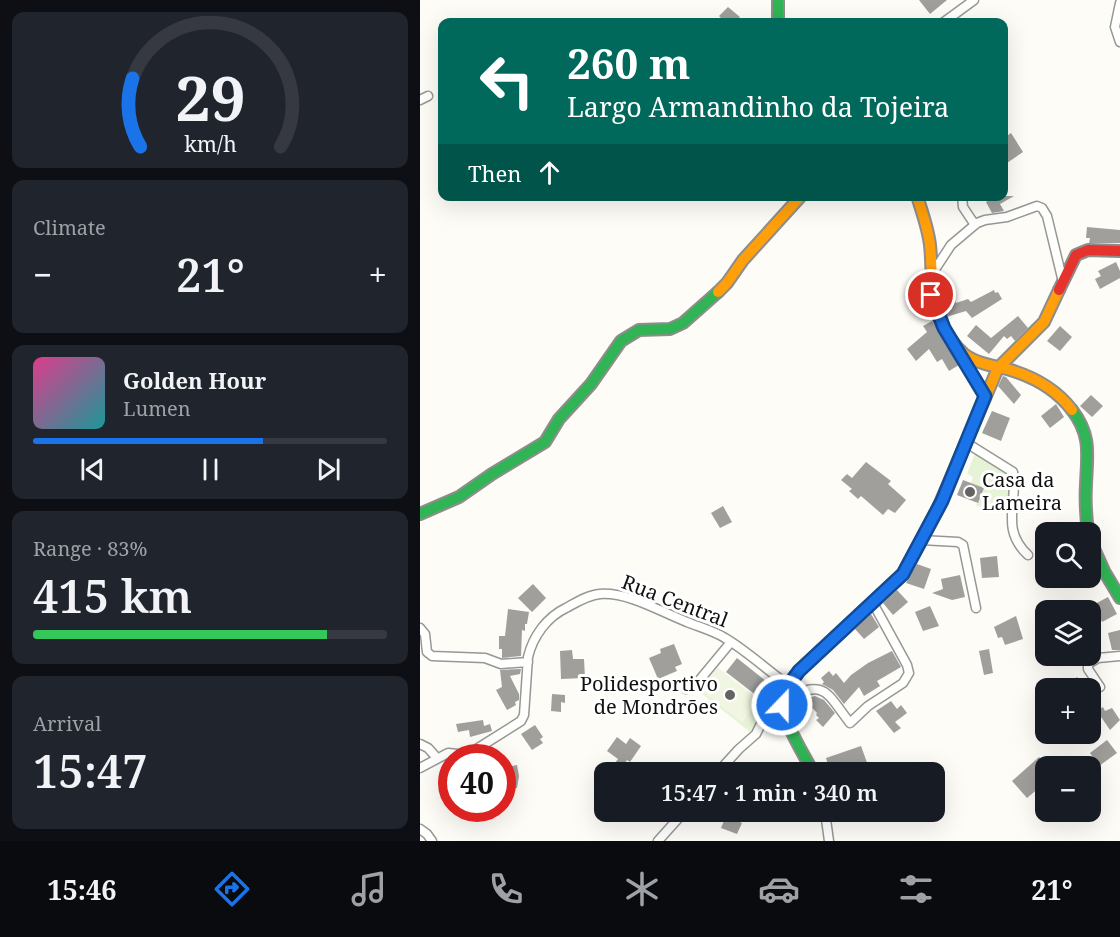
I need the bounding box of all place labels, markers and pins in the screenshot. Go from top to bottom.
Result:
pin [905,269,956,320]
place label: Casa da Lameira [982,466,1062,516]
marker: Casa da Lameira [963,485,977,499]
place label: Polidesportivo de Mondrões [580,670,718,720]
marker: Polidesportivo de Mondrões [723,688,737,702]

